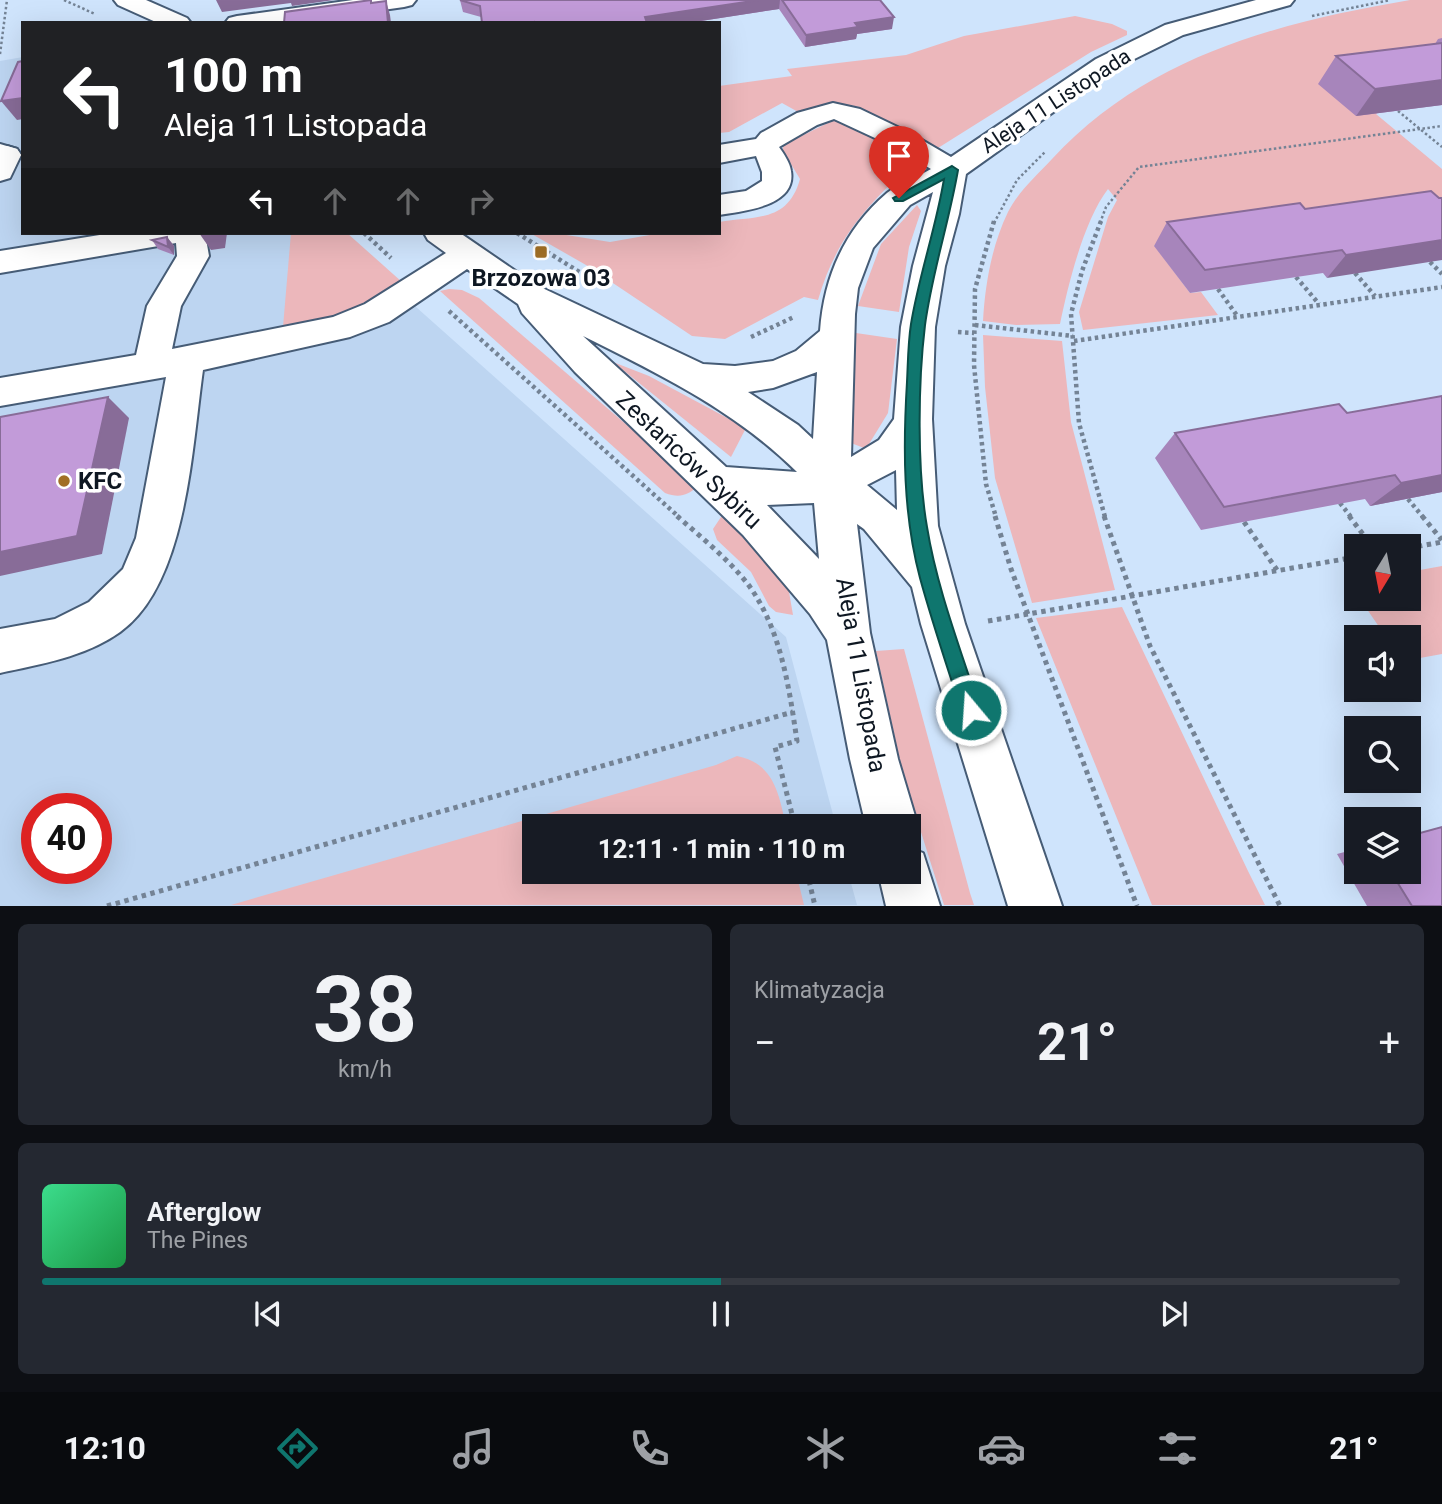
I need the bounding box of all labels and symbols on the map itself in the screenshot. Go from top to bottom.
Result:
street label: Aleja 11 Listopada [977,44,1135,158]
pin [869,126,929,198]
marker: Brzozowa 03 [533,244,549,260]
place label: Brzozowa 03 [471,264,611,292]
street label: Zesłańców Sybiru [610,385,768,535]
place label: KFC [78,467,122,495]
marker: KFC [56,473,72,489]
north arrow [1344,534,1421,611]
street label: Aleja 11 Listopada [830,575,892,775]
position arrow [934,673,1008,747]
speed limit sign: 40 [21,793,112,884]

